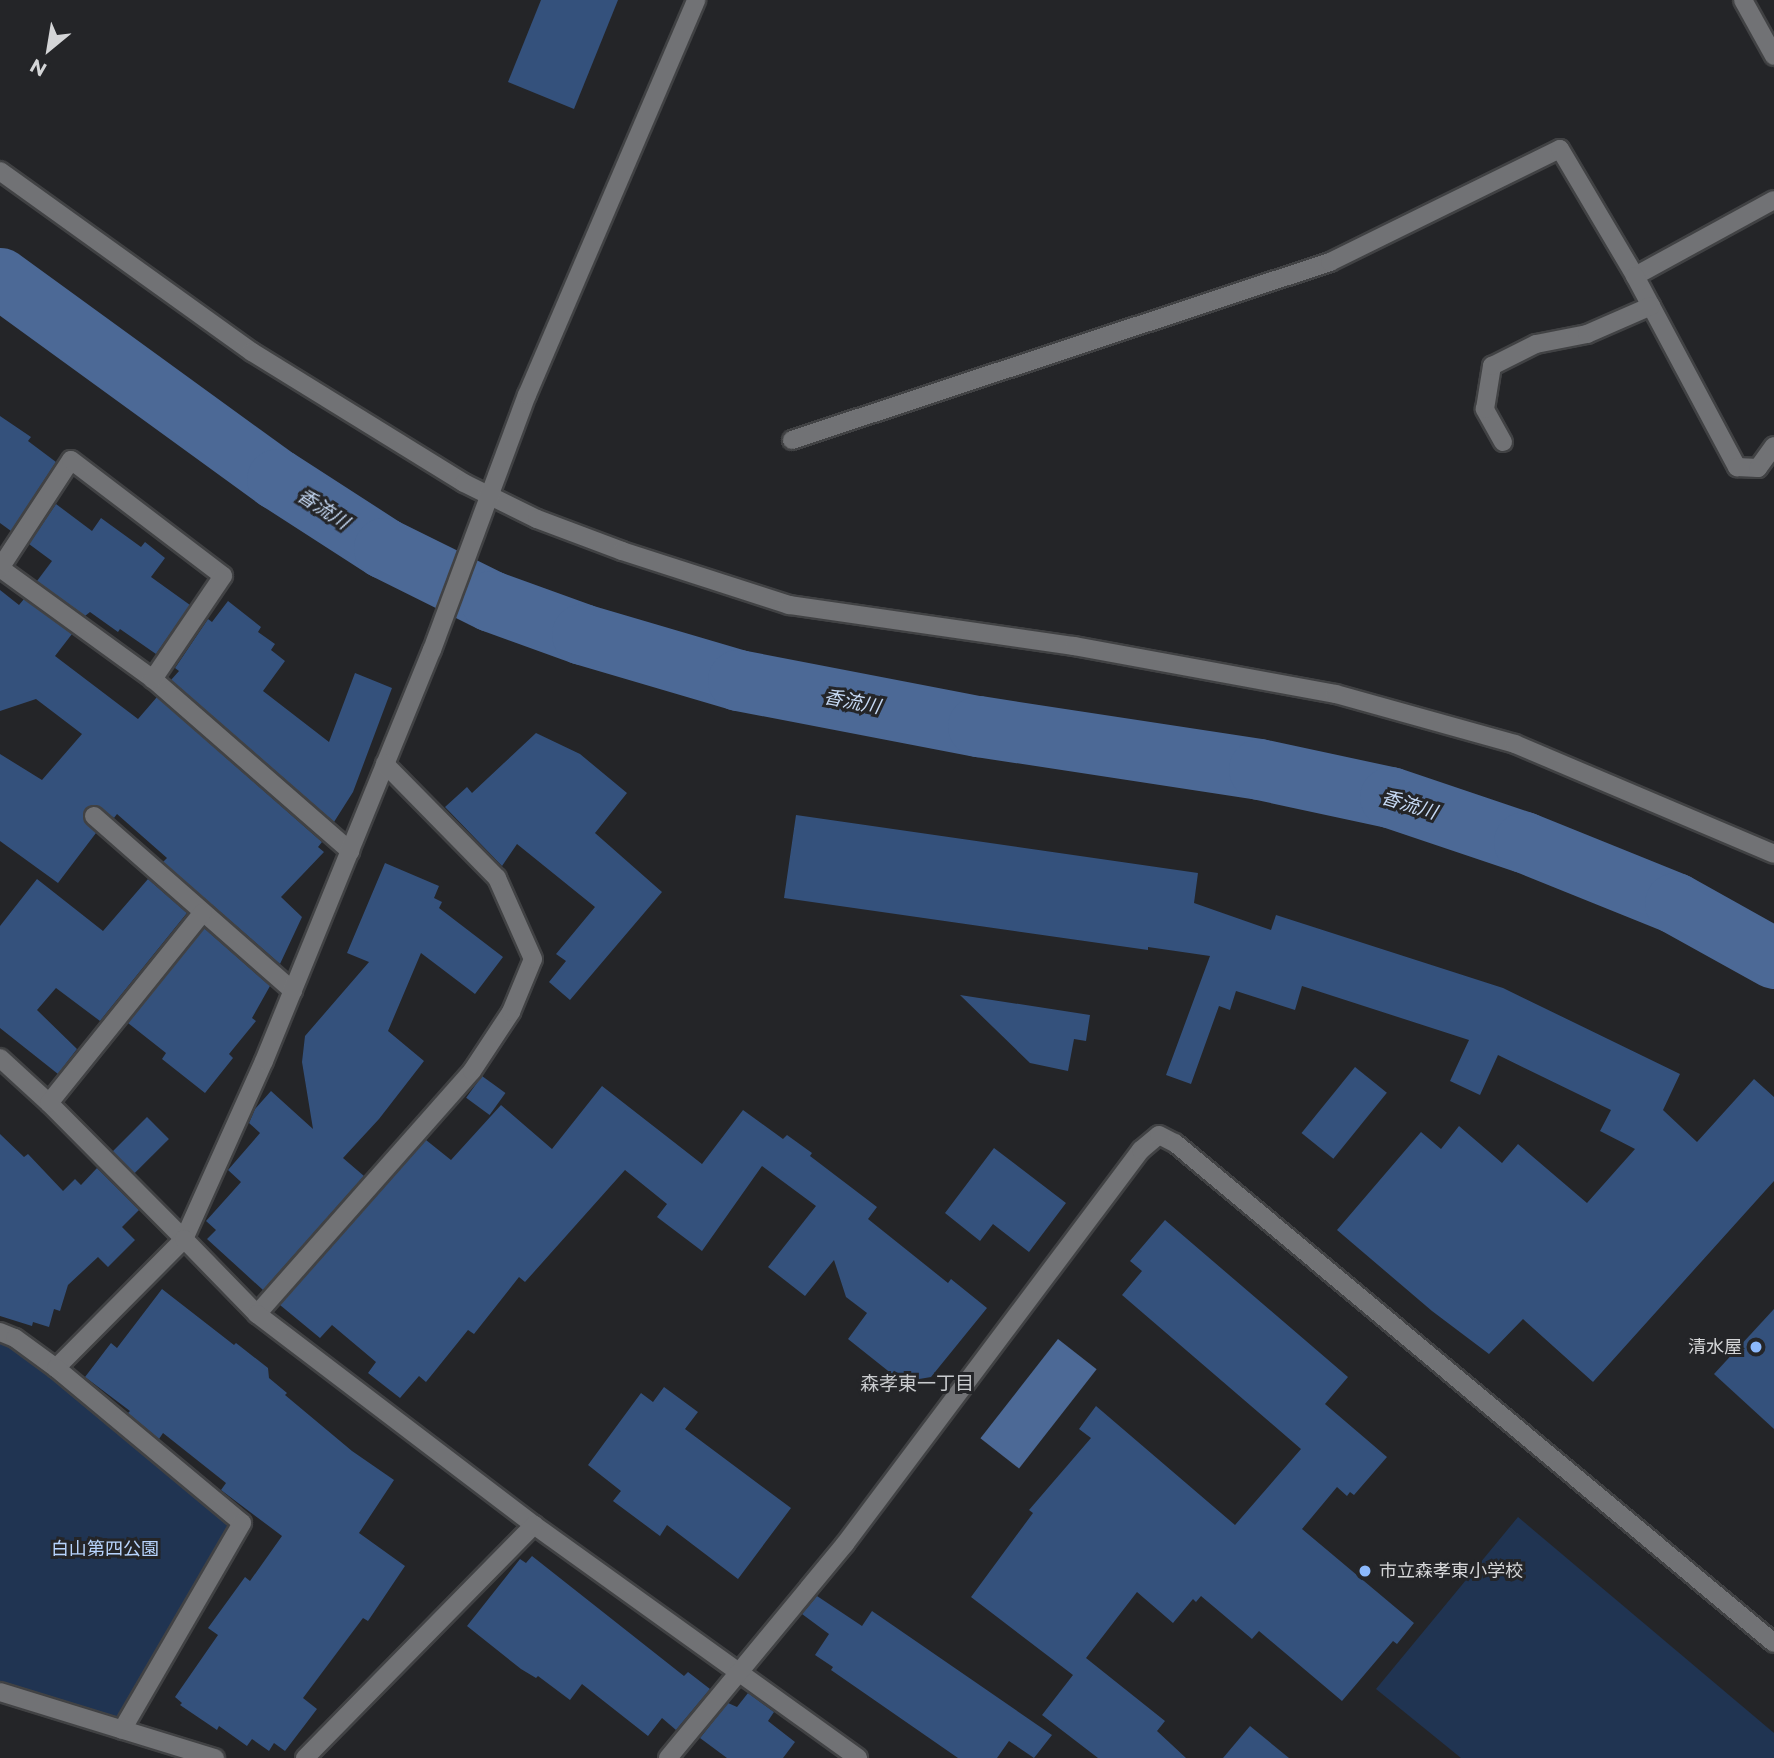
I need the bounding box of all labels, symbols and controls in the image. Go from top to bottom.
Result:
north arrow [14,14,84,84]
text: N [26,54,51,81]
water label: 香流川 [293,484,353,534]
water label: 香流川 [822,685,882,719]
water label: 香流川 [1378,786,1440,824]
place label: 清水屋 [1688,1336,1742,1358]
marker: 清水屋 [1748,1339,1764,1355]
district label: 森孝東一丁目 [860,1373,974,1395]
park label: 白山第四公園 [51,1538,159,1560]
place label: 市立森孝東小学校 [1379,1560,1523,1582]
marker: 市立森孝東小学校 [1357,1563,1373,1579]

